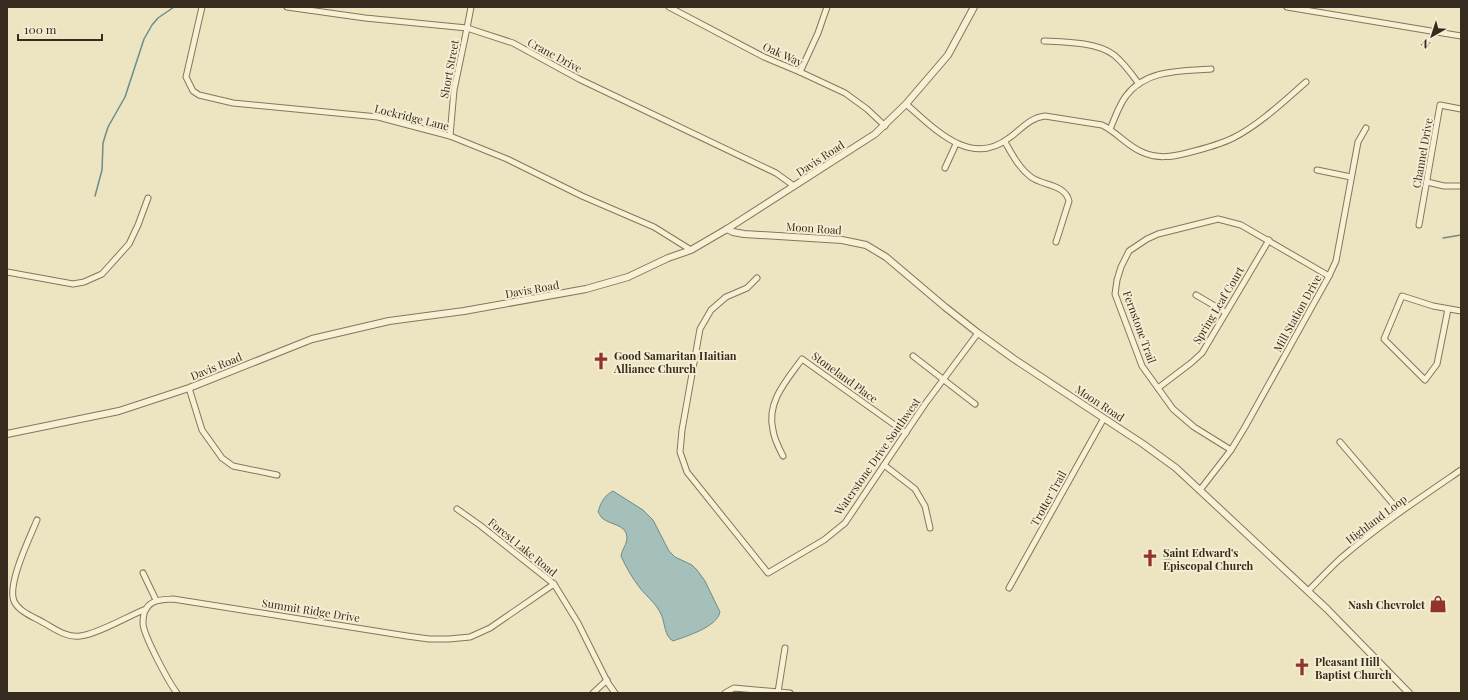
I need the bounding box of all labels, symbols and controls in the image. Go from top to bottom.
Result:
scale bar [18,16,102,42]
north arrow [1412,16,1452,56]
text: 100 m [24,21,57,37]
street label: Crane Drive [525,34,585,76]
text: N [1418,36,1433,52]
street label: Short Street [436,38,462,100]
street label: Oak Way [761,39,806,70]
street label: Lockridge Lane [373,100,451,134]
street label: Channel Drive [1408,116,1436,189]
street label: Davis Road [793,137,847,179]
street label: Moon Road [786,219,843,237]
street label: Spring Leaf Court [1189,263,1247,347]
street label: Mill Station Drive [1269,271,1325,354]
street label: Davis Road [504,277,561,301]
street label: Fernstone Trail [1120,289,1160,365]
place label: Good Samaritan Haitian Alliance Church [613,348,737,376]
street label: Stoneland Place [809,348,881,406]
street label: Davis Road [188,349,245,383]
church icon: Good Samaritan Haitian Alliance Church [591,351,611,371]
street label: Moon Road [1073,382,1128,425]
street label: Waterstone Drive Southwest [830,394,923,518]
street label: Trotter Trail [1027,468,1069,528]
street label: Highland Loop [1342,491,1410,547]
street label: Forest Lake Road [485,515,561,580]
place label: Saint Edward's Episcopal Church [1163,545,1254,573]
church icon: Saint Edward's Episcopal Church [1140,548,1160,568]
shop icon: Nash Chevrolet [1428,594,1448,614]
street label: Summit Ridge Drive [261,595,362,625]
place label: Nash Chevrolet [1348,597,1425,612]
place label: Pleasant Hill Baptist Church [1315,654,1392,682]
church icon: Pleasant Hill Baptist Church [1292,657,1312,677]

